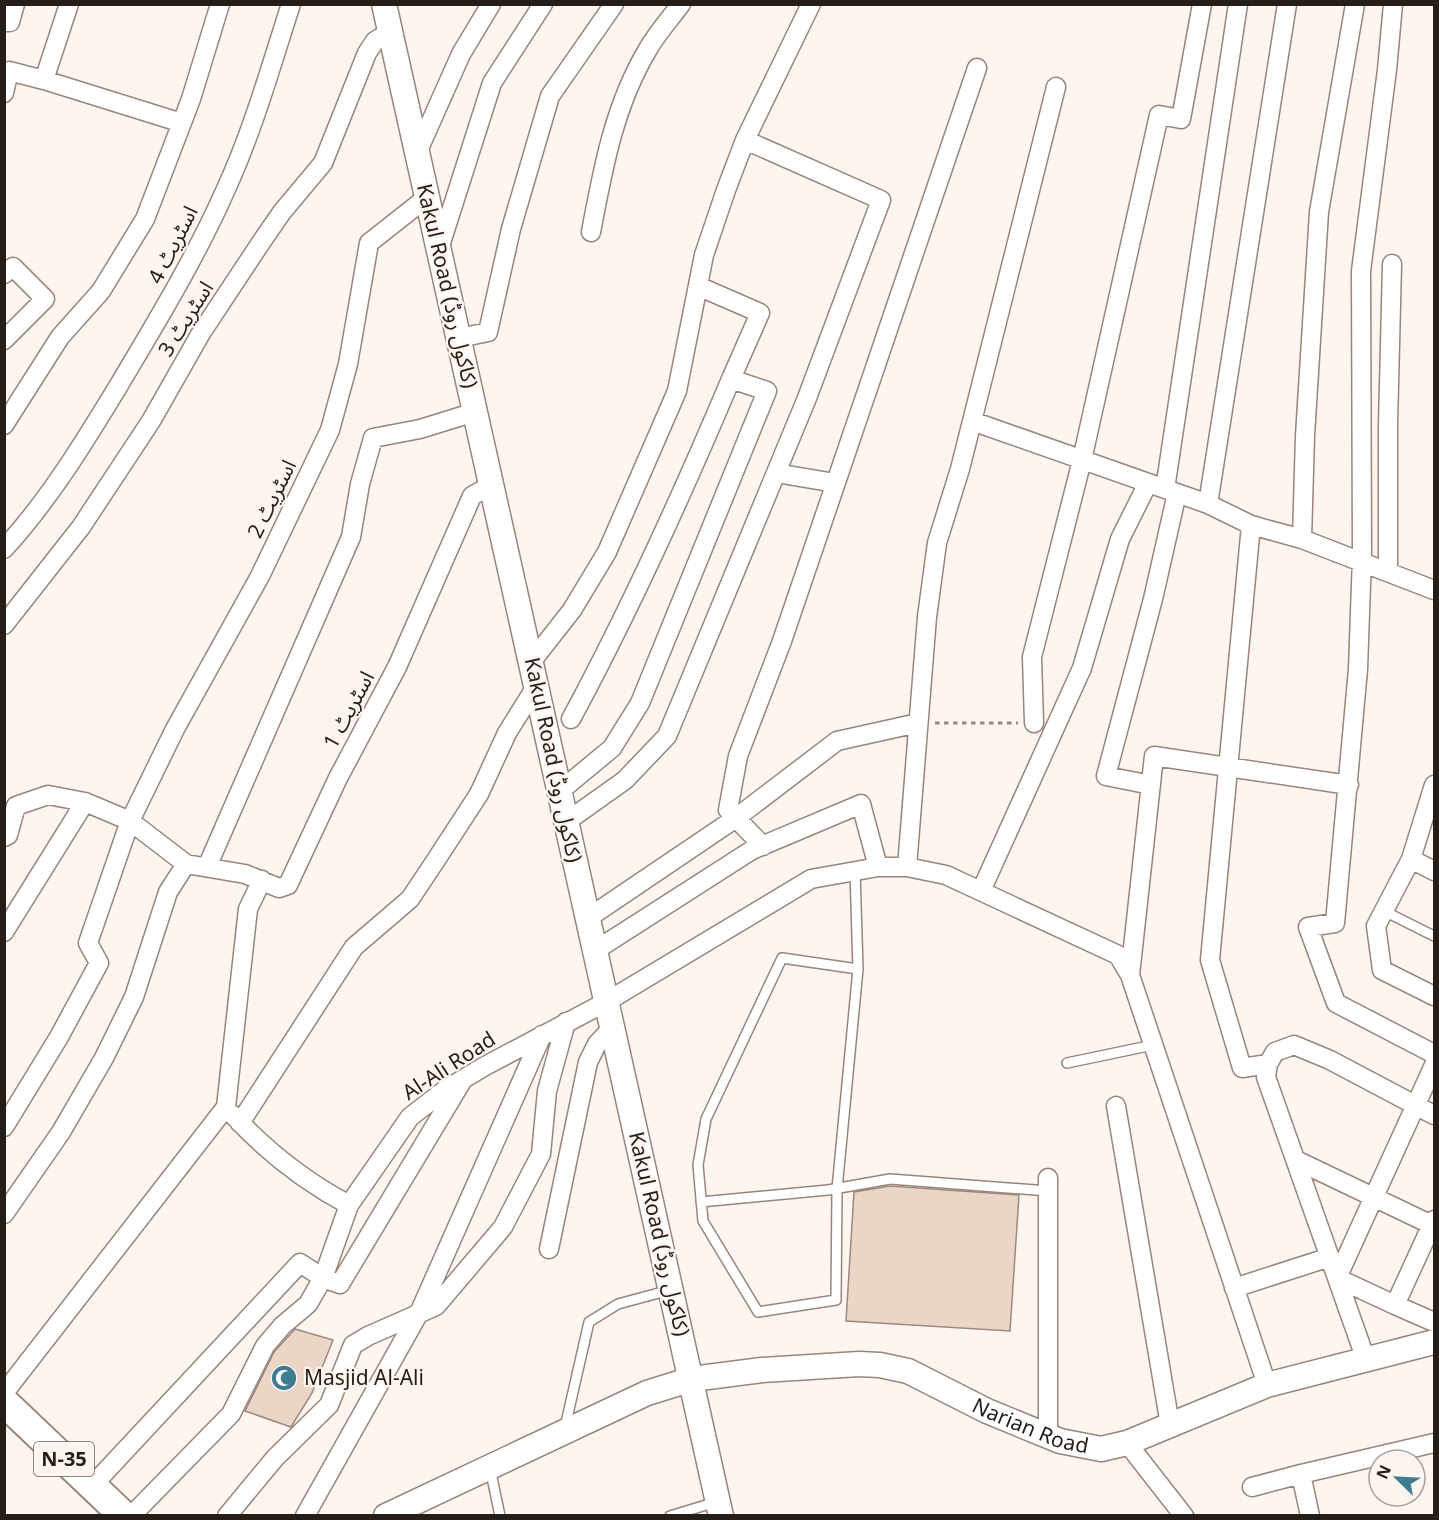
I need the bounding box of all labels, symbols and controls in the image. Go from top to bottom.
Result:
street label: Kakul Road (کاکول روڈ) [402,179,492,393]
street label: اسٹریٹ 4 [134,198,212,292]
street label: اسٹریٹ 3 [145,272,227,366]
street label: اسٹریٹ 2 [234,452,310,546]
street label: Kakul Road (کاکول روڈ) [510,653,596,867]
street label: اسٹریٹ 1 [310,663,388,757]
street label: Al-Ali Road [393,1019,505,1113]
street label: Kakul Road (کاکول روڈ) [614,1127,704,1341]
place label: Masjid Al-Ali [304,1356,424,1400]
mosque icon: Masjid Al-Ali [269,1363,299,1393]
street label: Narian Road [964,1385,1092,1468]
road number: N-35 [34,1442,94,1476]
north arrow [1367,1448,1427,1508]
text: N [1366,1459,1402,1485]

